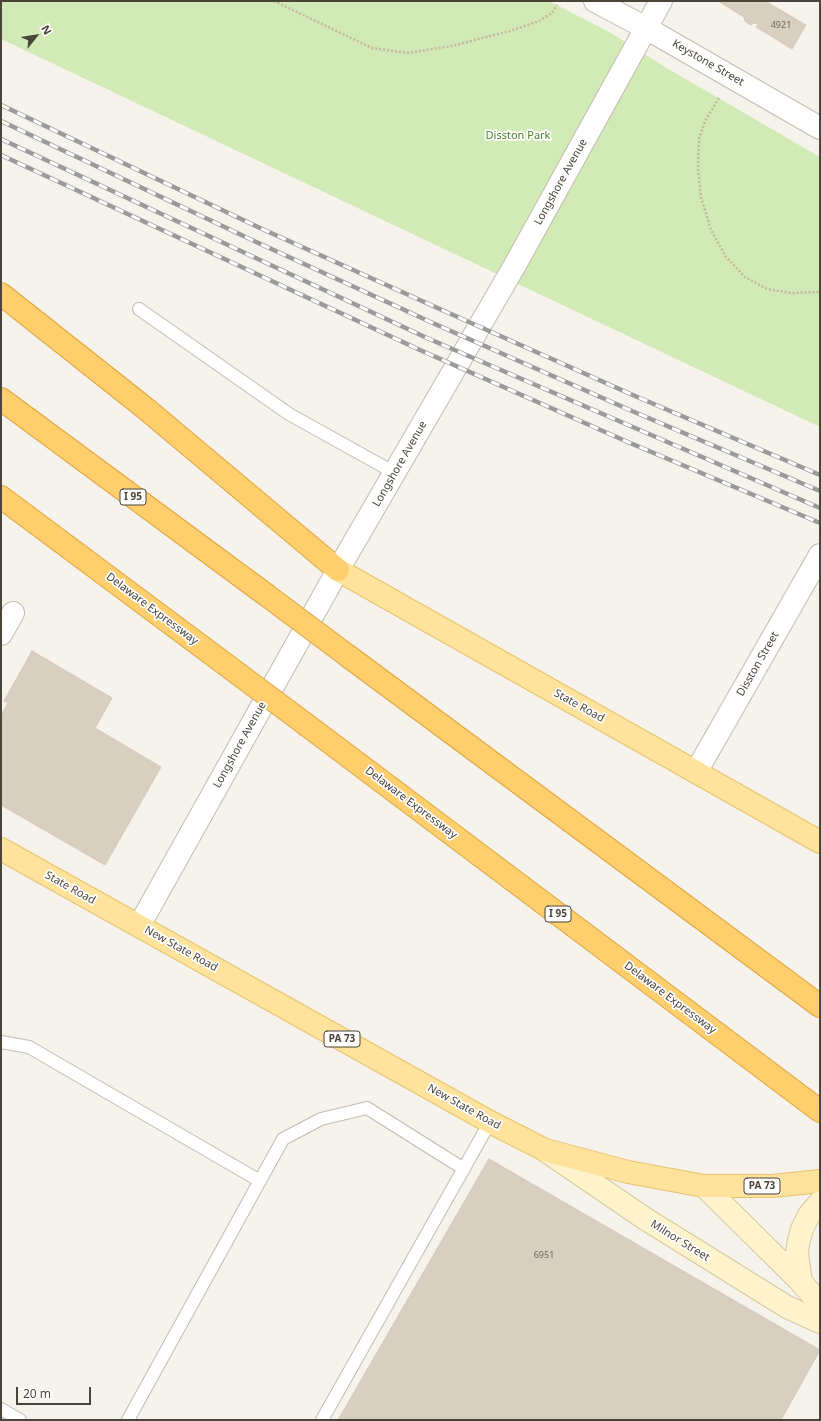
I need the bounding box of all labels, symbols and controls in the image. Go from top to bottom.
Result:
north arrow [16,16,56,56]
house number: 4921 [771,20,791,30]
text: N [38,22,56,37]
street label: Keystone Street [670,37,746,89]
park label: Disston Park [486,129,550,143]
street label: Longshore Avenue [532,137,590,227]
street label: Longshore Avenue [370,419,430,509]
road number: I 95 [120,489,146,505]
street label: Delaware Expressway [103,570,201,648]
street label: Disston Street [734,629,782,699]
street label: State Road [551,687,607,725]
street label: Longshore Avenue [211,700,269,790]
street label: Delaware Expressway [362,764,460,842]
street label: State Road [42,869,98,907]
road number: I 95 [545,906,571,922]
street label: New State Road [142,923,220,975]
street label: Delaware Expressway [621,959,719,1037]
road number: PA 73 [324,1031,360,1047]
street label: New State Road [425,1081,503,1133]
road number: PA 73 [744,1178,780,1194]
street label: Milnor Street [648,1218,712,1264]
house number: 6951 [534,1250,554,1260]
scale bar [18,1379,93,1405]
text: 20 m [23,1385,51,1402]

